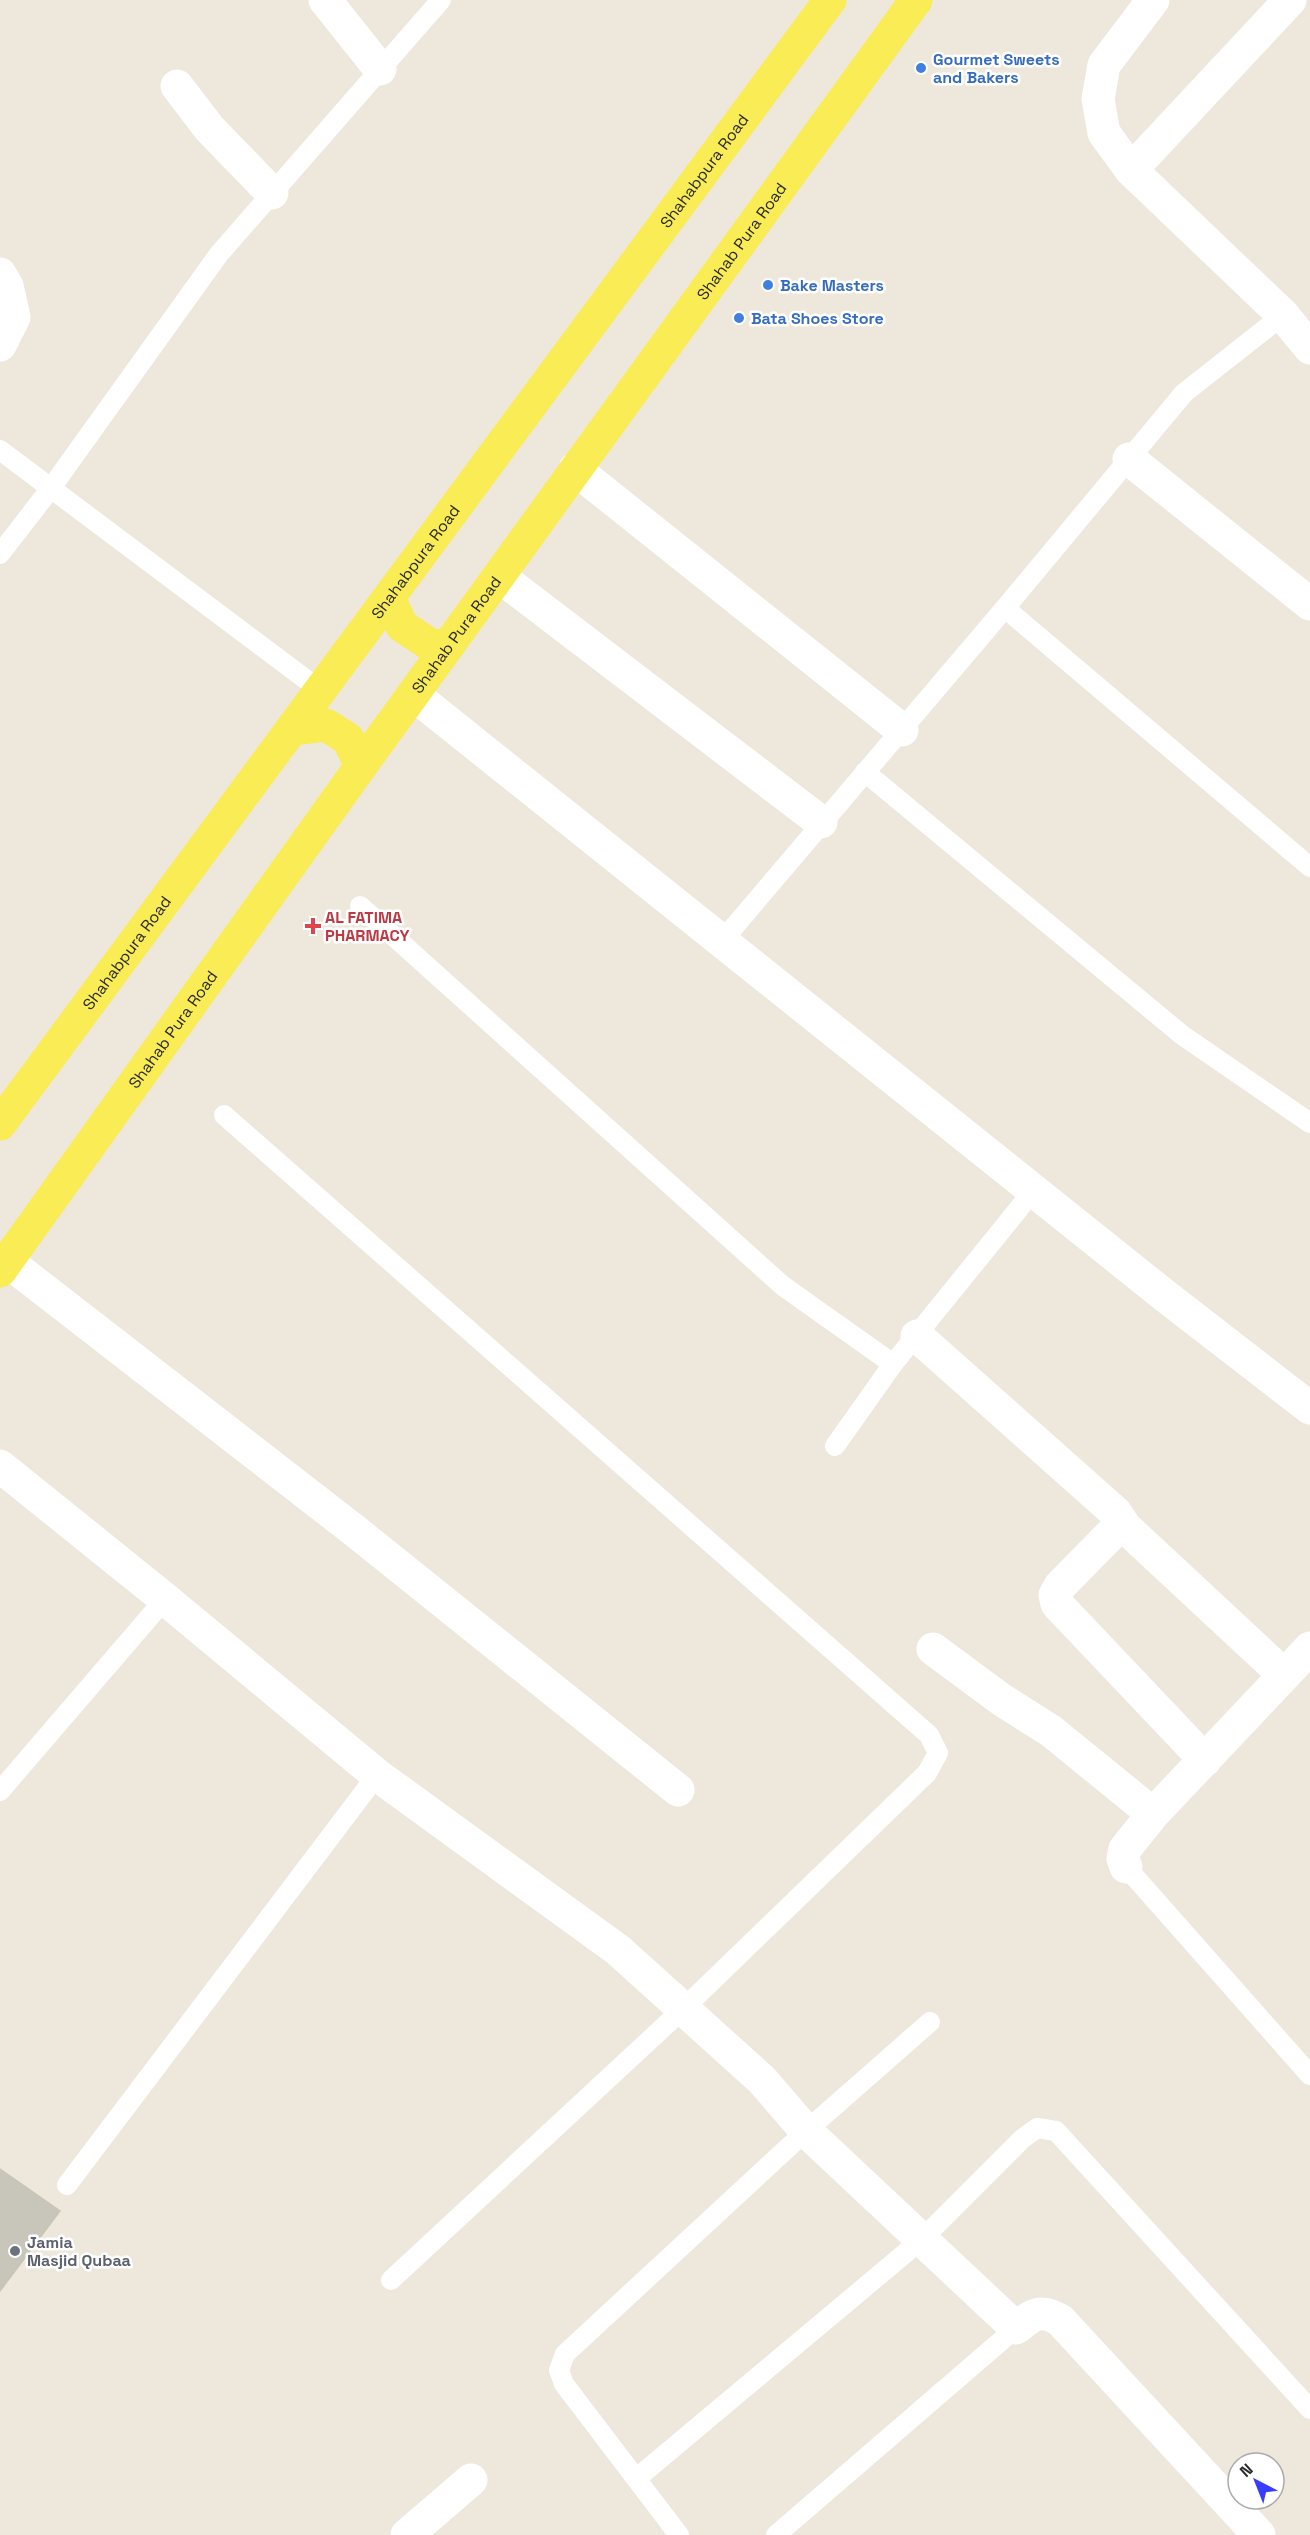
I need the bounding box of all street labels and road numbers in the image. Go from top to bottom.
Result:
street label: Shahabpura Road [655,110,753,232]
street label: Shahab Pura Road [692,178,791,304]
street label: Shahabpura Road [367,501,465,623]
street label: Shahab Pura Road [407,572,506,698]
street label: Shahabpura Road [78,892,176,1014]
street label: Shahab Pura Road [124,967,222,1093]

